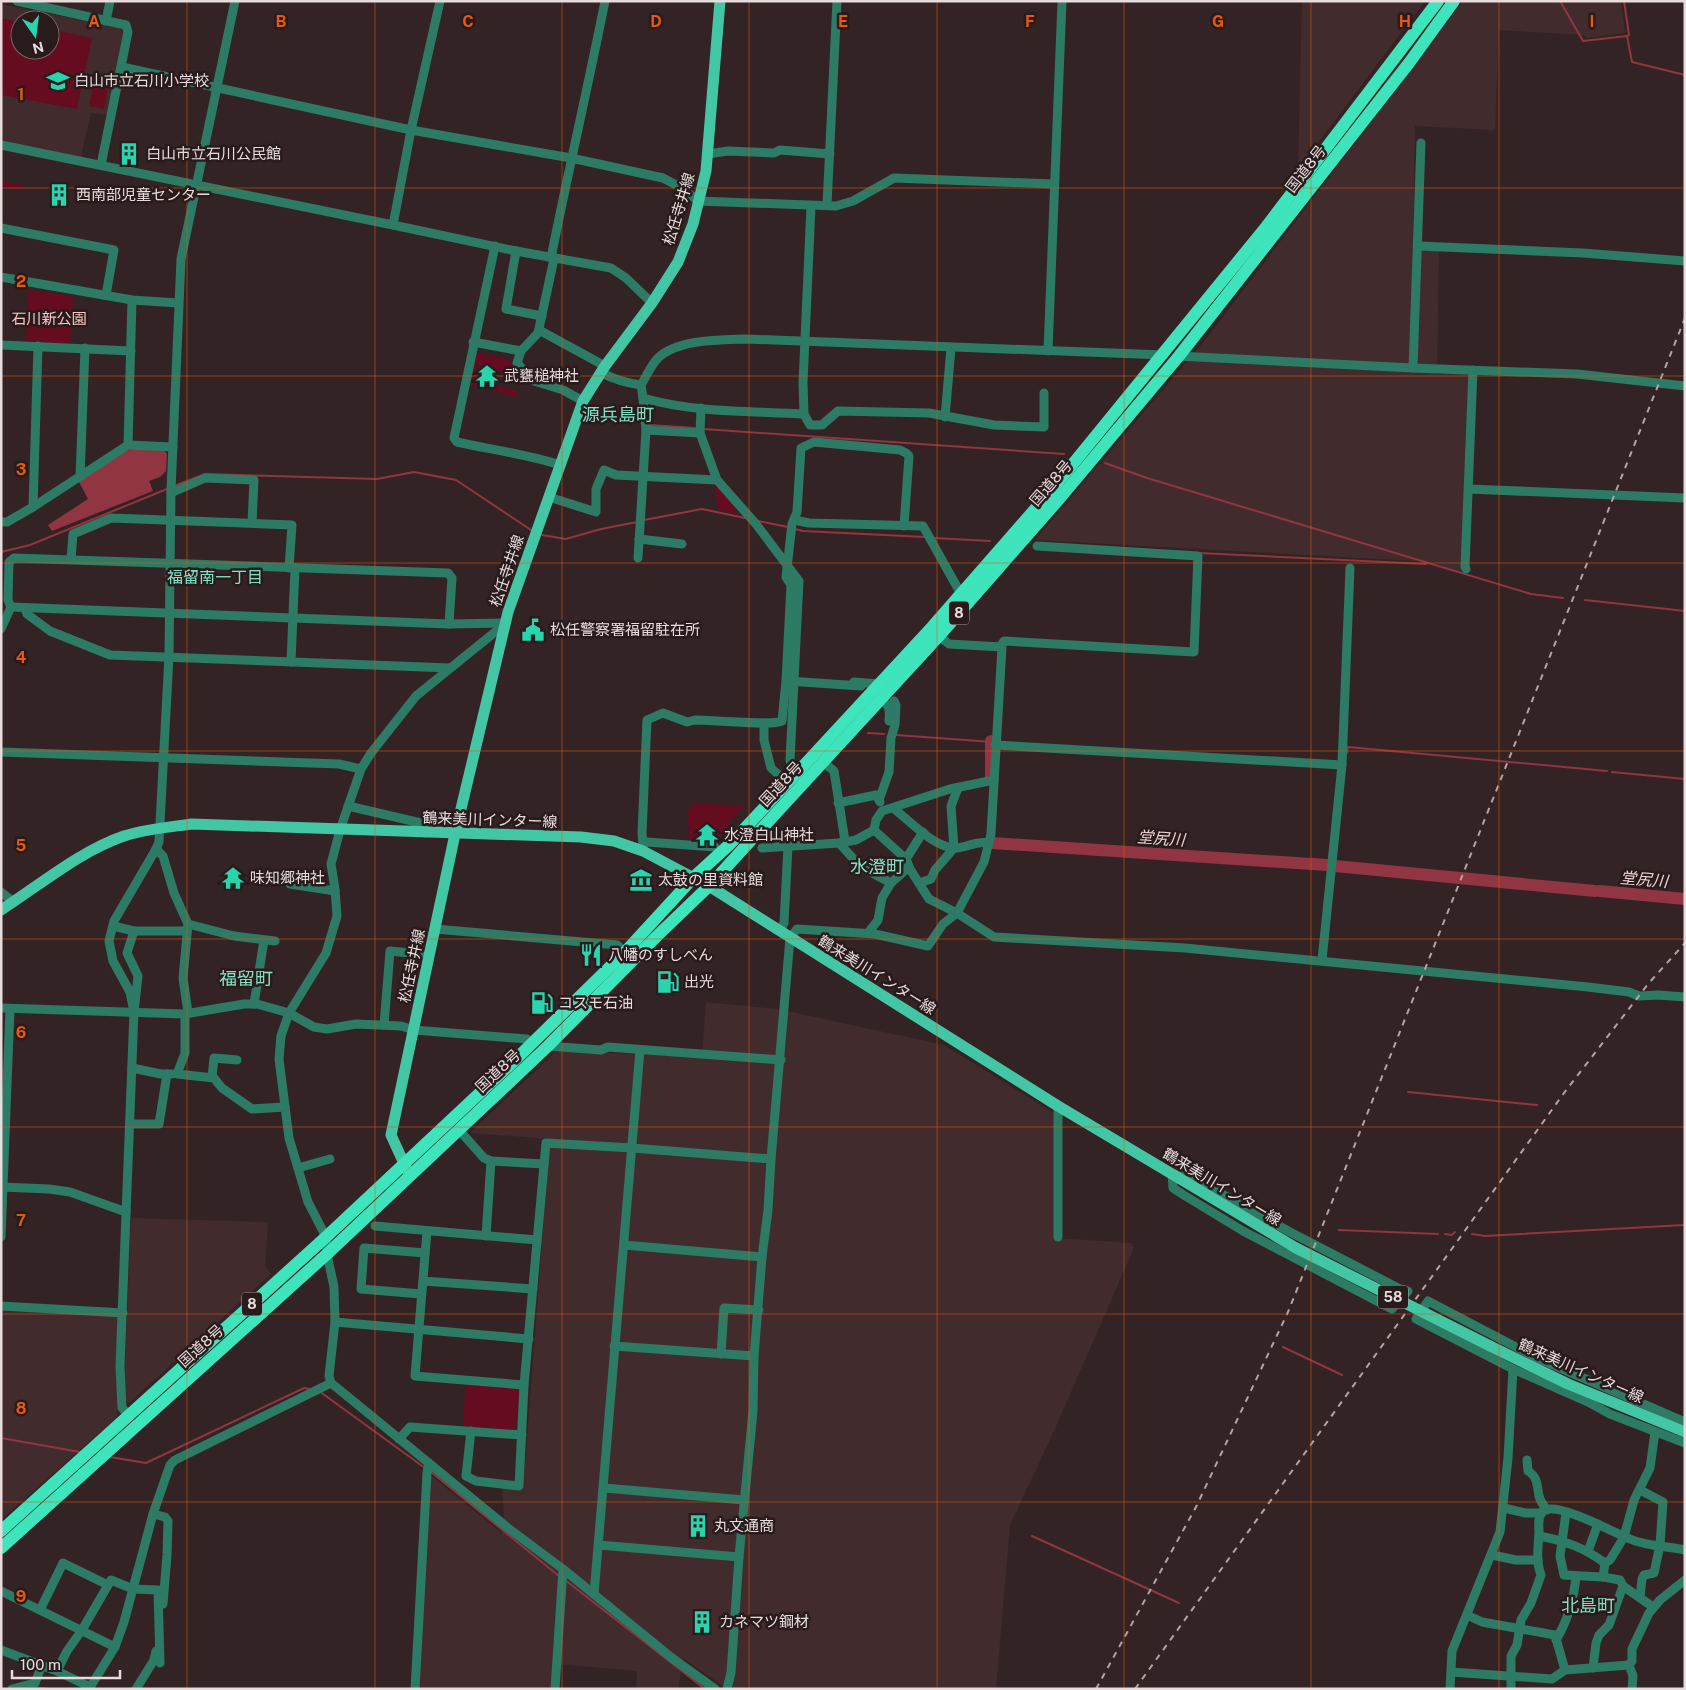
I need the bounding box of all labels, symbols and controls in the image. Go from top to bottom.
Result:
north arrow [10,10,60,60]
text: A [88,12,100,31]
text: B [276,12,287,31]
text: C [462,12,474,31]
text: D [650,12,662,31]
text: E [838,12,848,31]
text: F [1025,12,1035,31]
text: G [1212,12,1224,31]
text: H [1399,12,1411,31]
text: I [1590,12,1594,31]
text: N [31,39,45,57]
school or university icon: 白山市立石川小学校 [45,68,71,94]
place label: 白山市立石川小学校 [74,72,209,89]
text: 1 [18,85,24,104]
building icon: 白山市立石川公民館 [116,141,142,167]
street label: 国道8号 [1282,142,1329,195]
place label: 白山市立石川公民館 [146,145,281,162]
street label: 松任寺井線 [659,170,698,247]
building icon: 西南部児童センター [46,182,72,208]
place label: 西南部児童センター [76,186,211,203]
text: 2 [16,272,26,291]
park label: 石川新公園 [11,310,87,327]
temple icon: 武甕槌神社 [474,363,500,389]
place label: 武甕槌神社 [504,367,579,384]
district label: 源兵島町 [582,404,654,425]
street label: 国道8号 [1026,456,1075,509]
text: 3 [16,460,26,479]
street label: 松任寺井線 [486,533,527,609]
district label: 福留南一丁目 [167,568,263,587]
road number: 8 [949,602,969,624]
public building icon: 松任警察署福留駐在所 [520,617,546,643]
place label: 松任警察署福留駐在所 [550,621,700,638]
text: 4 [16,648,27,667]
street label: 国道8号 [756,758,806,809]
street label: 鶴来美川インター線 [422,809,558,830]
temple icon: 水澄白山神社 [694,822,720,848]
place label: 水澄白山神社 [724,826,814,843]
water label: 堂尻川 [1136,827,1188,850]
text: 5 [16,836,27,855]
district label: 水澄町 [850,856,904,877]
temple icon: 味知郷神社 [220,865,246,891]
museum icon: 太鼓の里資料館 [628,867,654,893]
water label: 堂尻川 [1619,868,1671,891]
place label: 味知郷神社 [250,869,325,886]
place label: 太鼓の里資料館 [658,871,763,888]
street label: 松任寺井線 [395,927,428,1004]
street label: 鶴来美川インター線 [816,932,939,1018]
restaurant icon: 八幡のすしべん [578,942,604,968]
place label: 八幡のすしべん [608,946,713,963]
district label: 福留町 [219,968,273,989]
fuel station icon: 出光 [655,969,681,995]
place label: 出光 [684,973,714,990]
fuel station icon: コスモ石油 [529,990,555,1016]
place label: コスモ石油 [558,994,633,1011]
text: 6 [16,1023,26,1042]
street label: 国道8号 [472,1046,523,1096]
street label: 鶴来美川インター線 [1160,1145,1285,1229]
text: 7 [16,1211,26,1230]
road number: 58 [1378,1285,1408,1308]
road number: 8 [242,1292,262,1316]
street label: 国道8号 [175,1321,227,1370]
street label: 鶴来美川インター線 [1516,1335,1646,1406]
text: 8 [16,1399,27,1418]
building icon: 丸文通商 [685,1513,711,1539]
place label: 丸文通商 [714,1517,774,1534]
text: 9 [16,1587,26,1606]
district label: 北島町 [1561,1595,1615,1616]
building icon: カネマツ鋼材 [689,1609,715,1635]
place label: カネマツ鋼材 [719,1613,809,1630]
scale bar [12,1648,120,1680]
text: 100 m [20,1656,61,1673]

